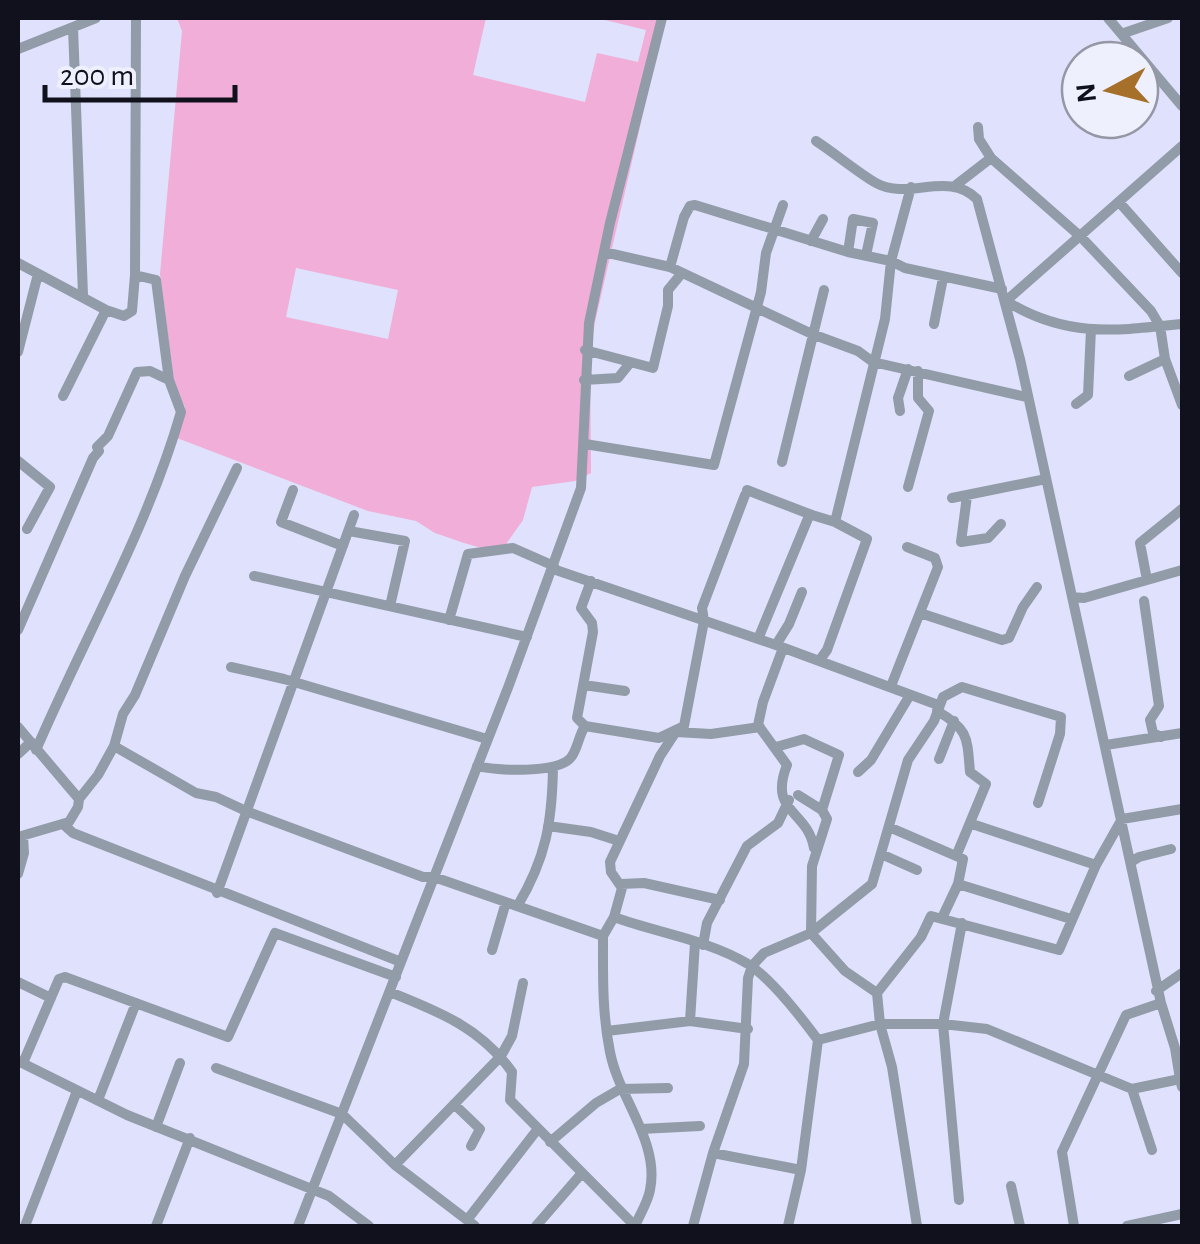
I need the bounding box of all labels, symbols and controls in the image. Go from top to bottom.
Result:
scale bar [45,40,235,102]
north arrow [1060,40,1160,140]
text: 200 m [60,61,134,91]
text: N [1072,81,1102,104]

